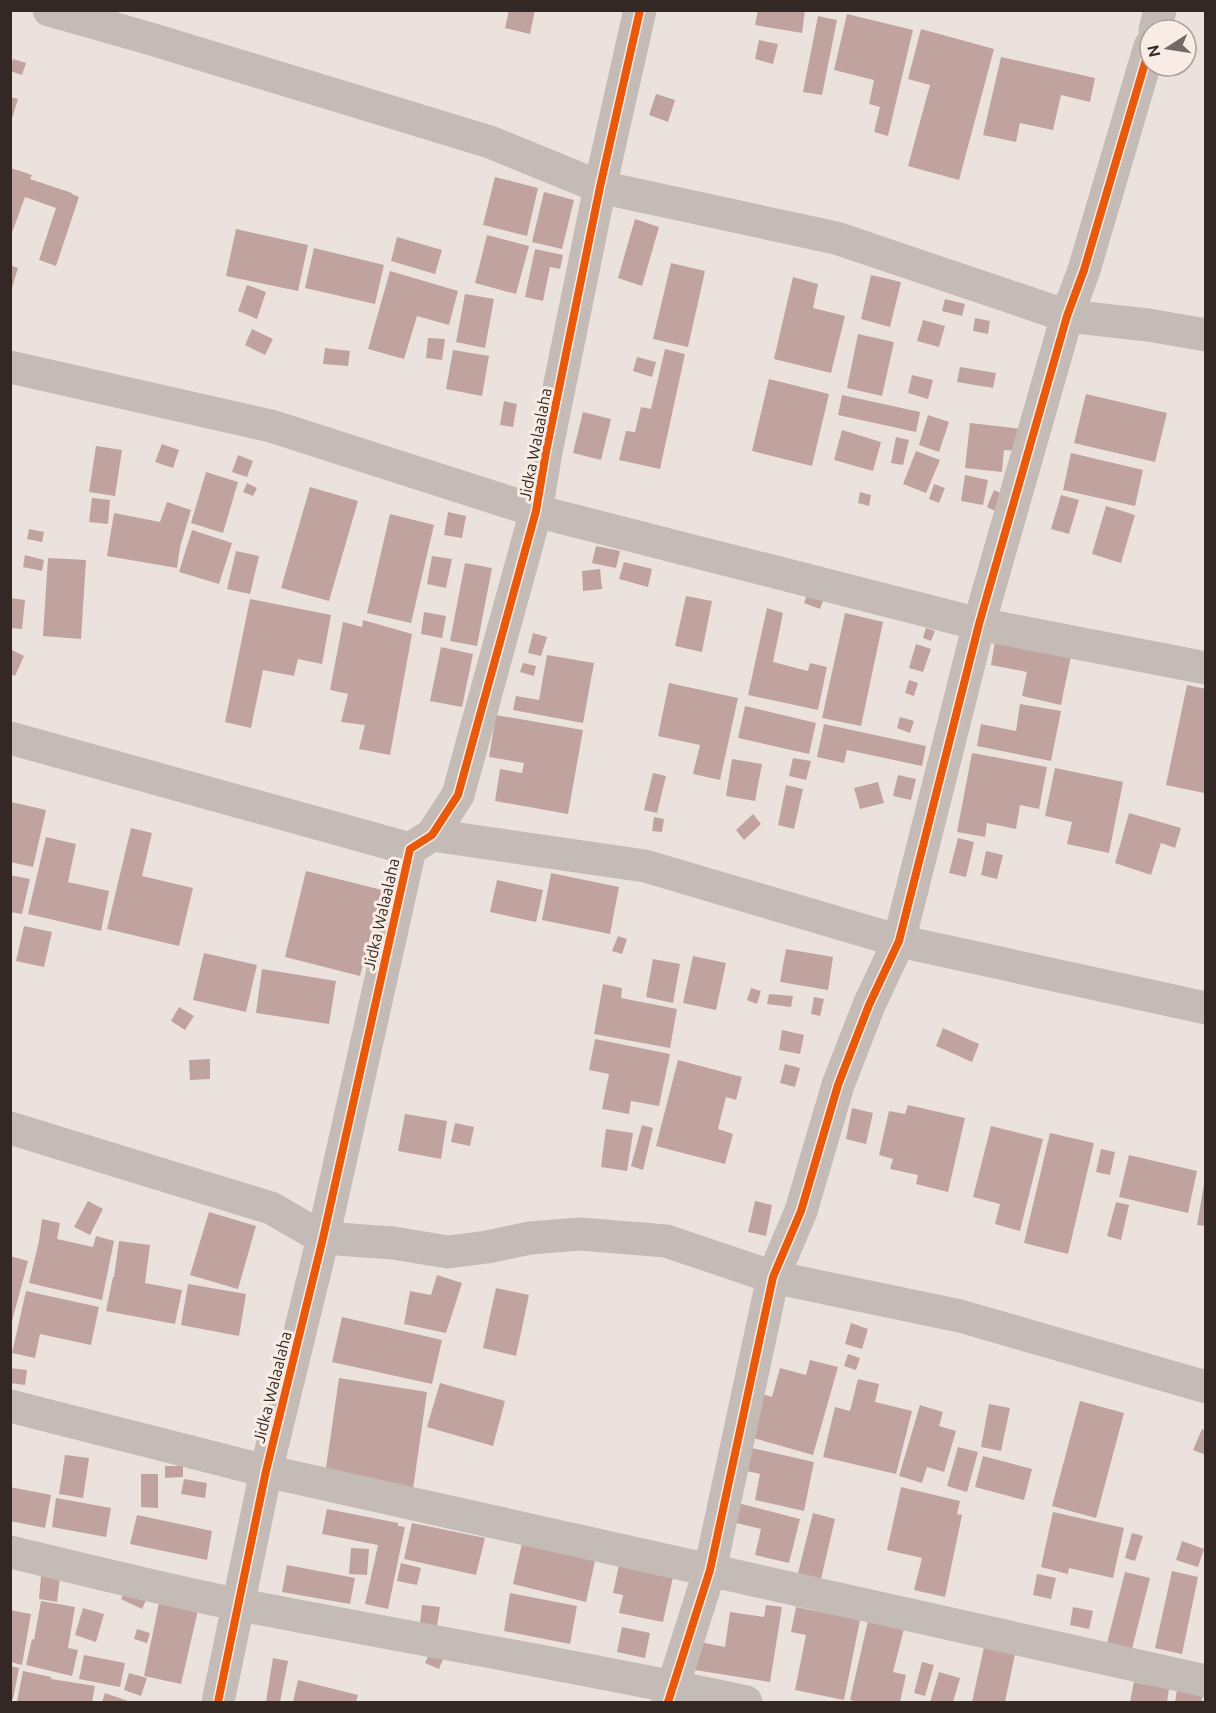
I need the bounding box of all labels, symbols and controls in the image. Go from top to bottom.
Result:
north arrow [1138,18,1198,78]
text: N [1143,43,1163,59]
street label: Jidka Walaalaha [515,386,555,502]
street label: Jidka Walaalaha [359,856,403,972]
street label: Jidka Walaalaha [249,1329,295,1445]

